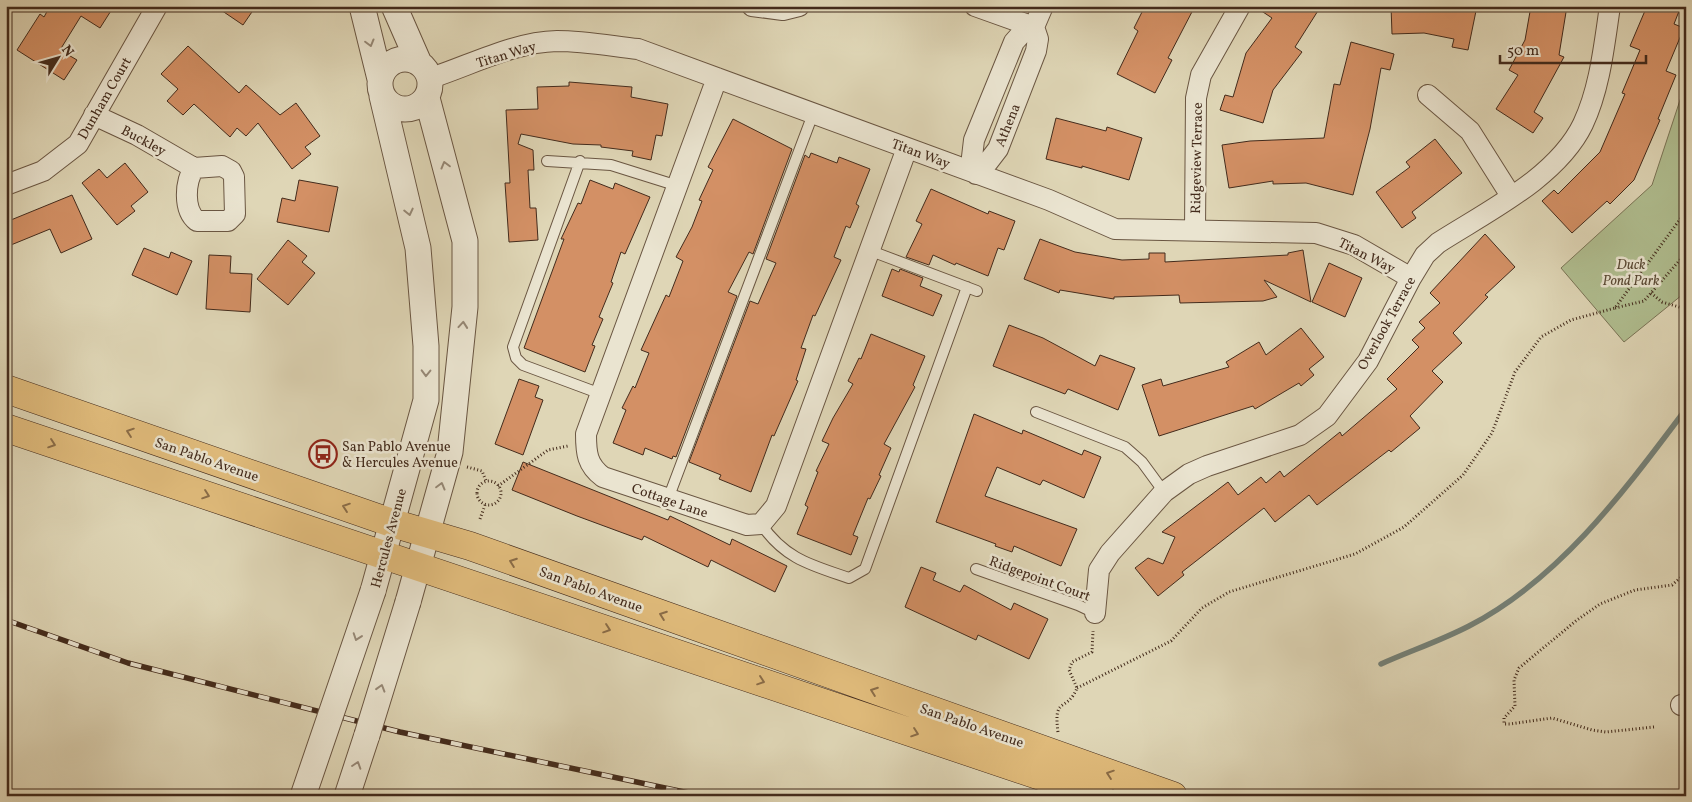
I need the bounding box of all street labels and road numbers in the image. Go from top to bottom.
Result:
street label: Titan Way [474,37,539,74]
street label: Dunham Court [74,54,137,143]
street label: Athena [991,101,1026,150]
street label: Ridgeview Terrace [1187,102,1208,214]
street label: Buckley [117,122,170,161]
street label: Titan Way [888,135,953,174]
street label: Titan Way [1335,234,1398,279]
street label: Overlook Terrace [1354,273,1421,374]
street label: San Pablo Avenue [152,434,261,487]
street label: Cottage Lane [629,479,711,523]
street label: Hercules Avenue [367,486,412,590]
street label: Ridgepoint Court [986,552,1093,607]
street label: San Pablo Avenue [536,563,645,618]
street label: San Pablo Avenue [917,700,1026,753]

